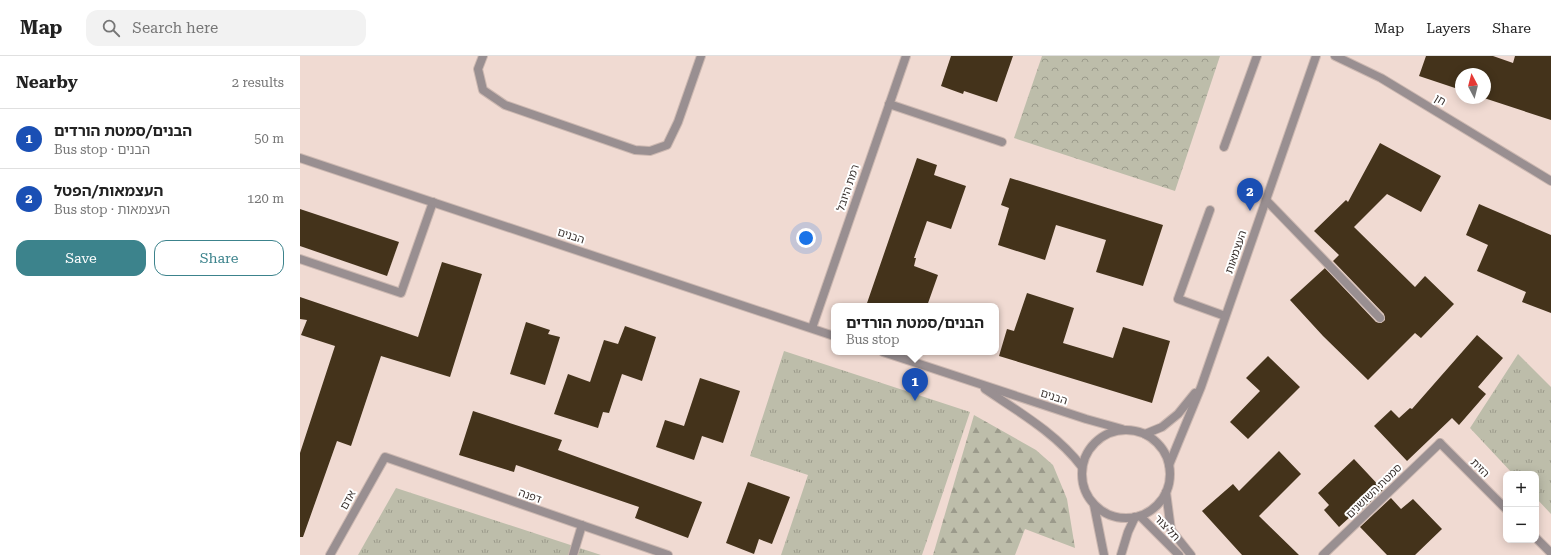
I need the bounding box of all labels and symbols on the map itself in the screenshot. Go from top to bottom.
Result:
north arrow [1455,68,1491,104]
street label: חן [1432,92,1448,108]
street label: רמת היובל [834,163,862,213]
pin: 2 [1237,178,1263,211]
street label: הבנים [556,226,586,246]
your location [796,228,816,248]
street label: העצמאות [1223,229,1249,275]
pin: 1 [902,368,928,401]
street label: הבנים [1039,387,1069,407]
street label: הזית [1468,456,1492,480]
street label: סמטת השושנים [1343,461,1405,521]
street label: דפנה [517,486,543,506]
street label: אדם [337,488,359,512]
street label: תל צור [1152,512,1182,544]

